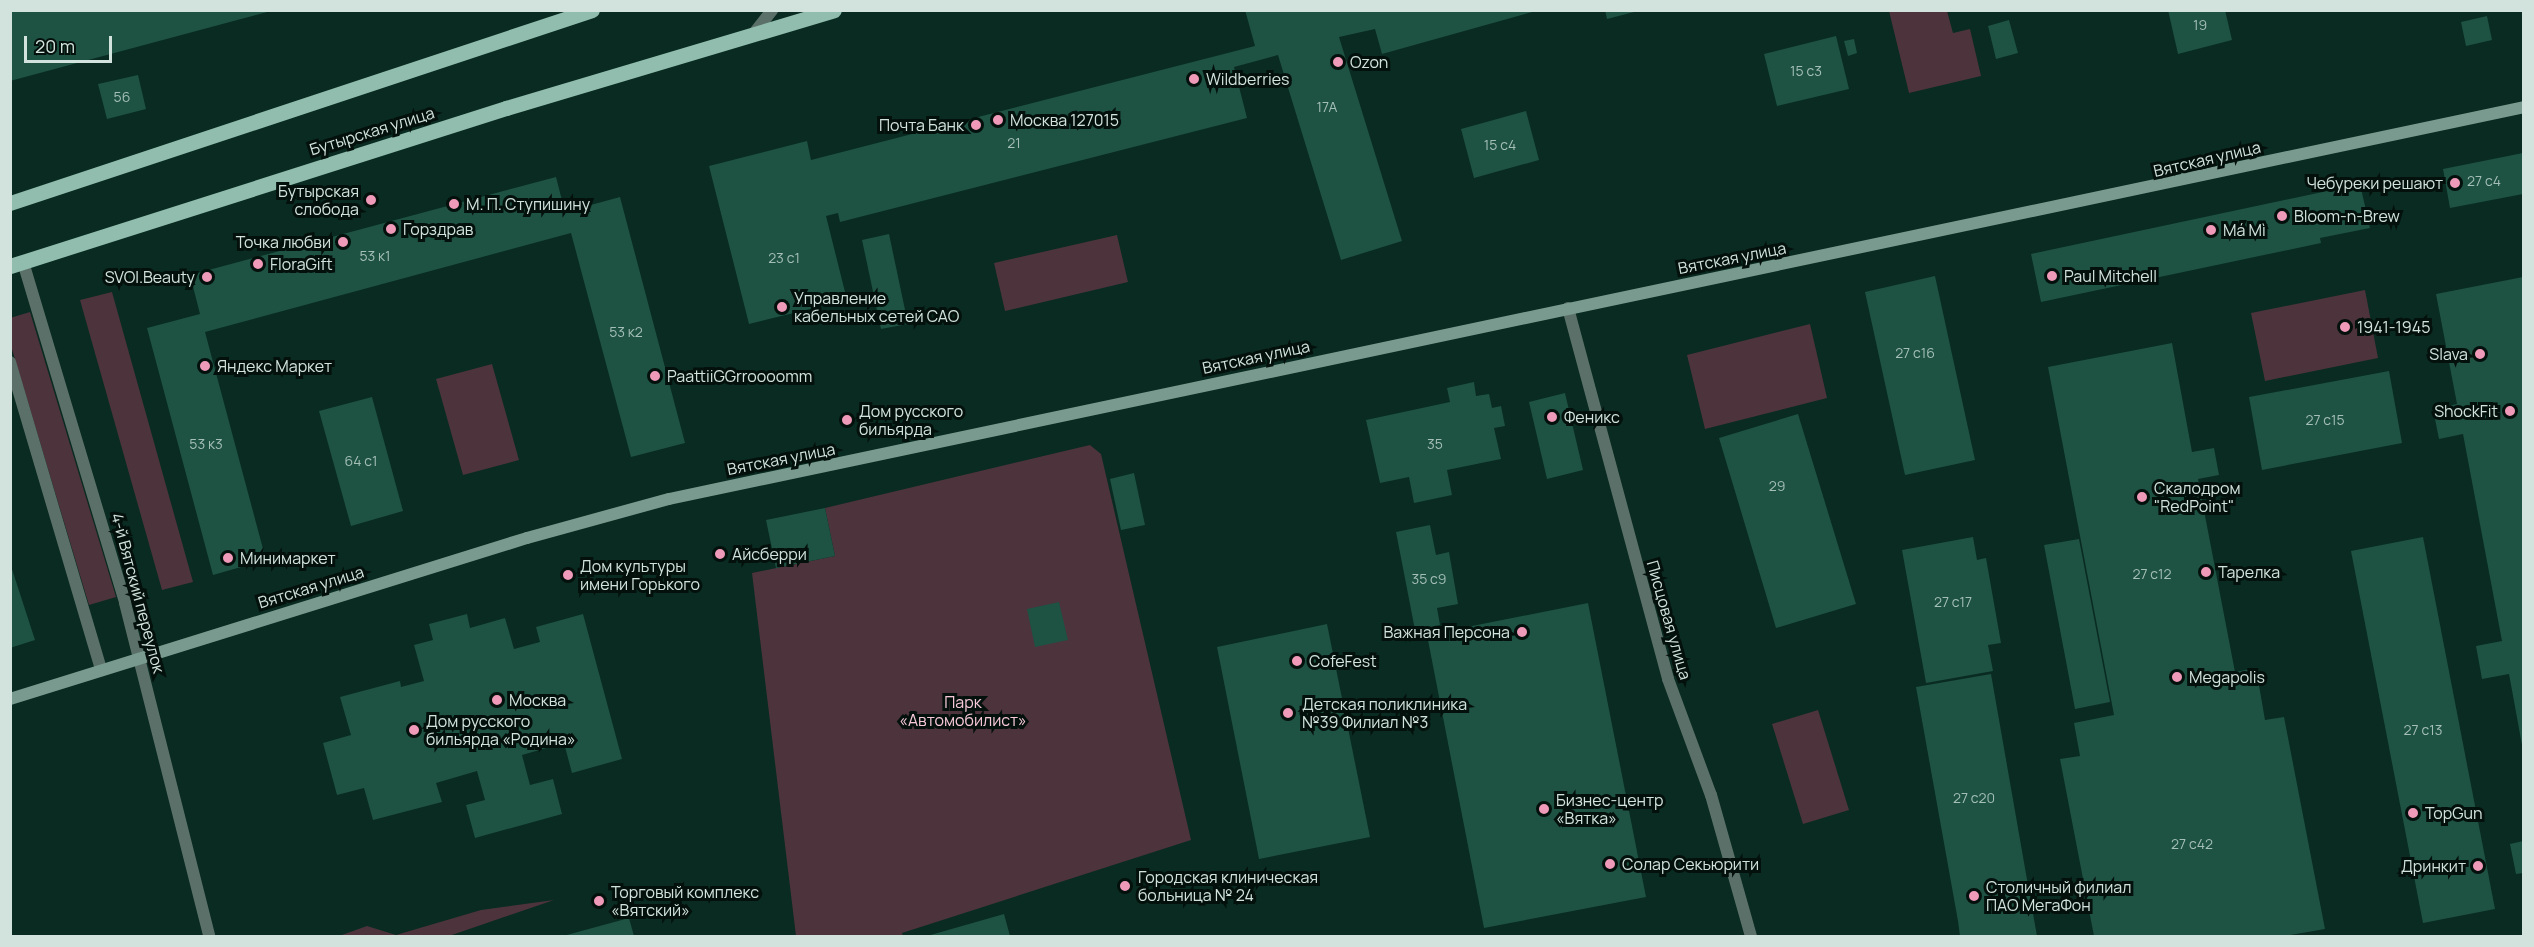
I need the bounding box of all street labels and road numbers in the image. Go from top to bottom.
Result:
street label: Бутырская улица [307,103,437,159]
street label: Вятская улица [2151,137,2263,181]
street label: Вятская улица [1676,238,1788,278]
street label: Вятская улица [1200,336,1312,378]
street label: Вятская улица [725,439,837,479]
street label: 4-й Вятский переулок [107,511,169,675]
street label: Писцовая улица [1643,558,1695,682]
street label: Вятская улица [256,562,366,612]

